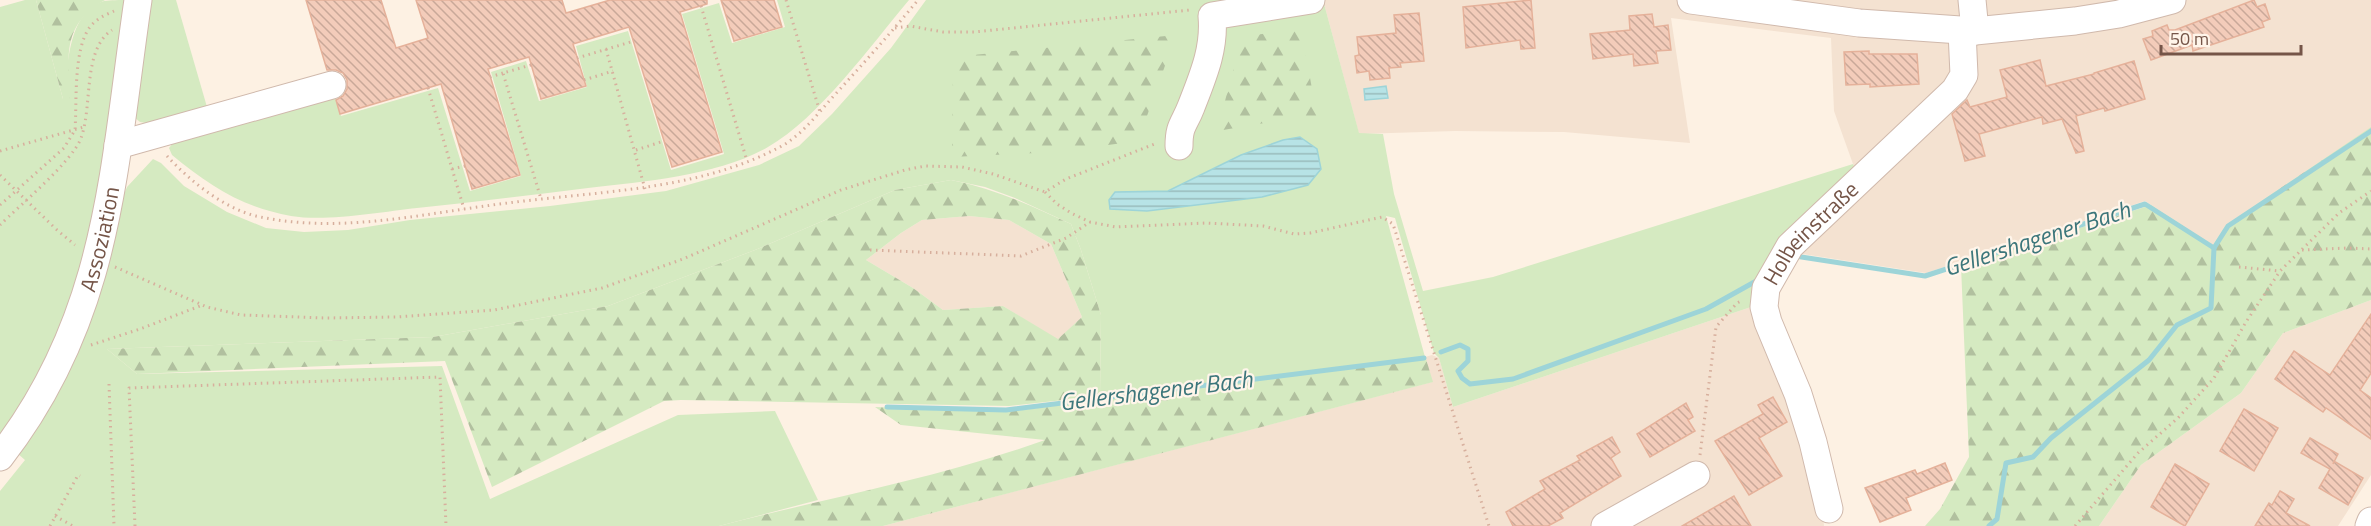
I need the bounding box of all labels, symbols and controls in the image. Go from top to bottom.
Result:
scale bar [2161,18,2300,56]
text: 50 m [2170,25,2209,52]
street label: Holbeinstraße [1754,173,1866,292]
street label: Assoziation [71,184,128,296]
water label: Gellershagener Bach [1939,191,2135,285]
water label: Gellershagener Bach [1057,360,1255,420]

